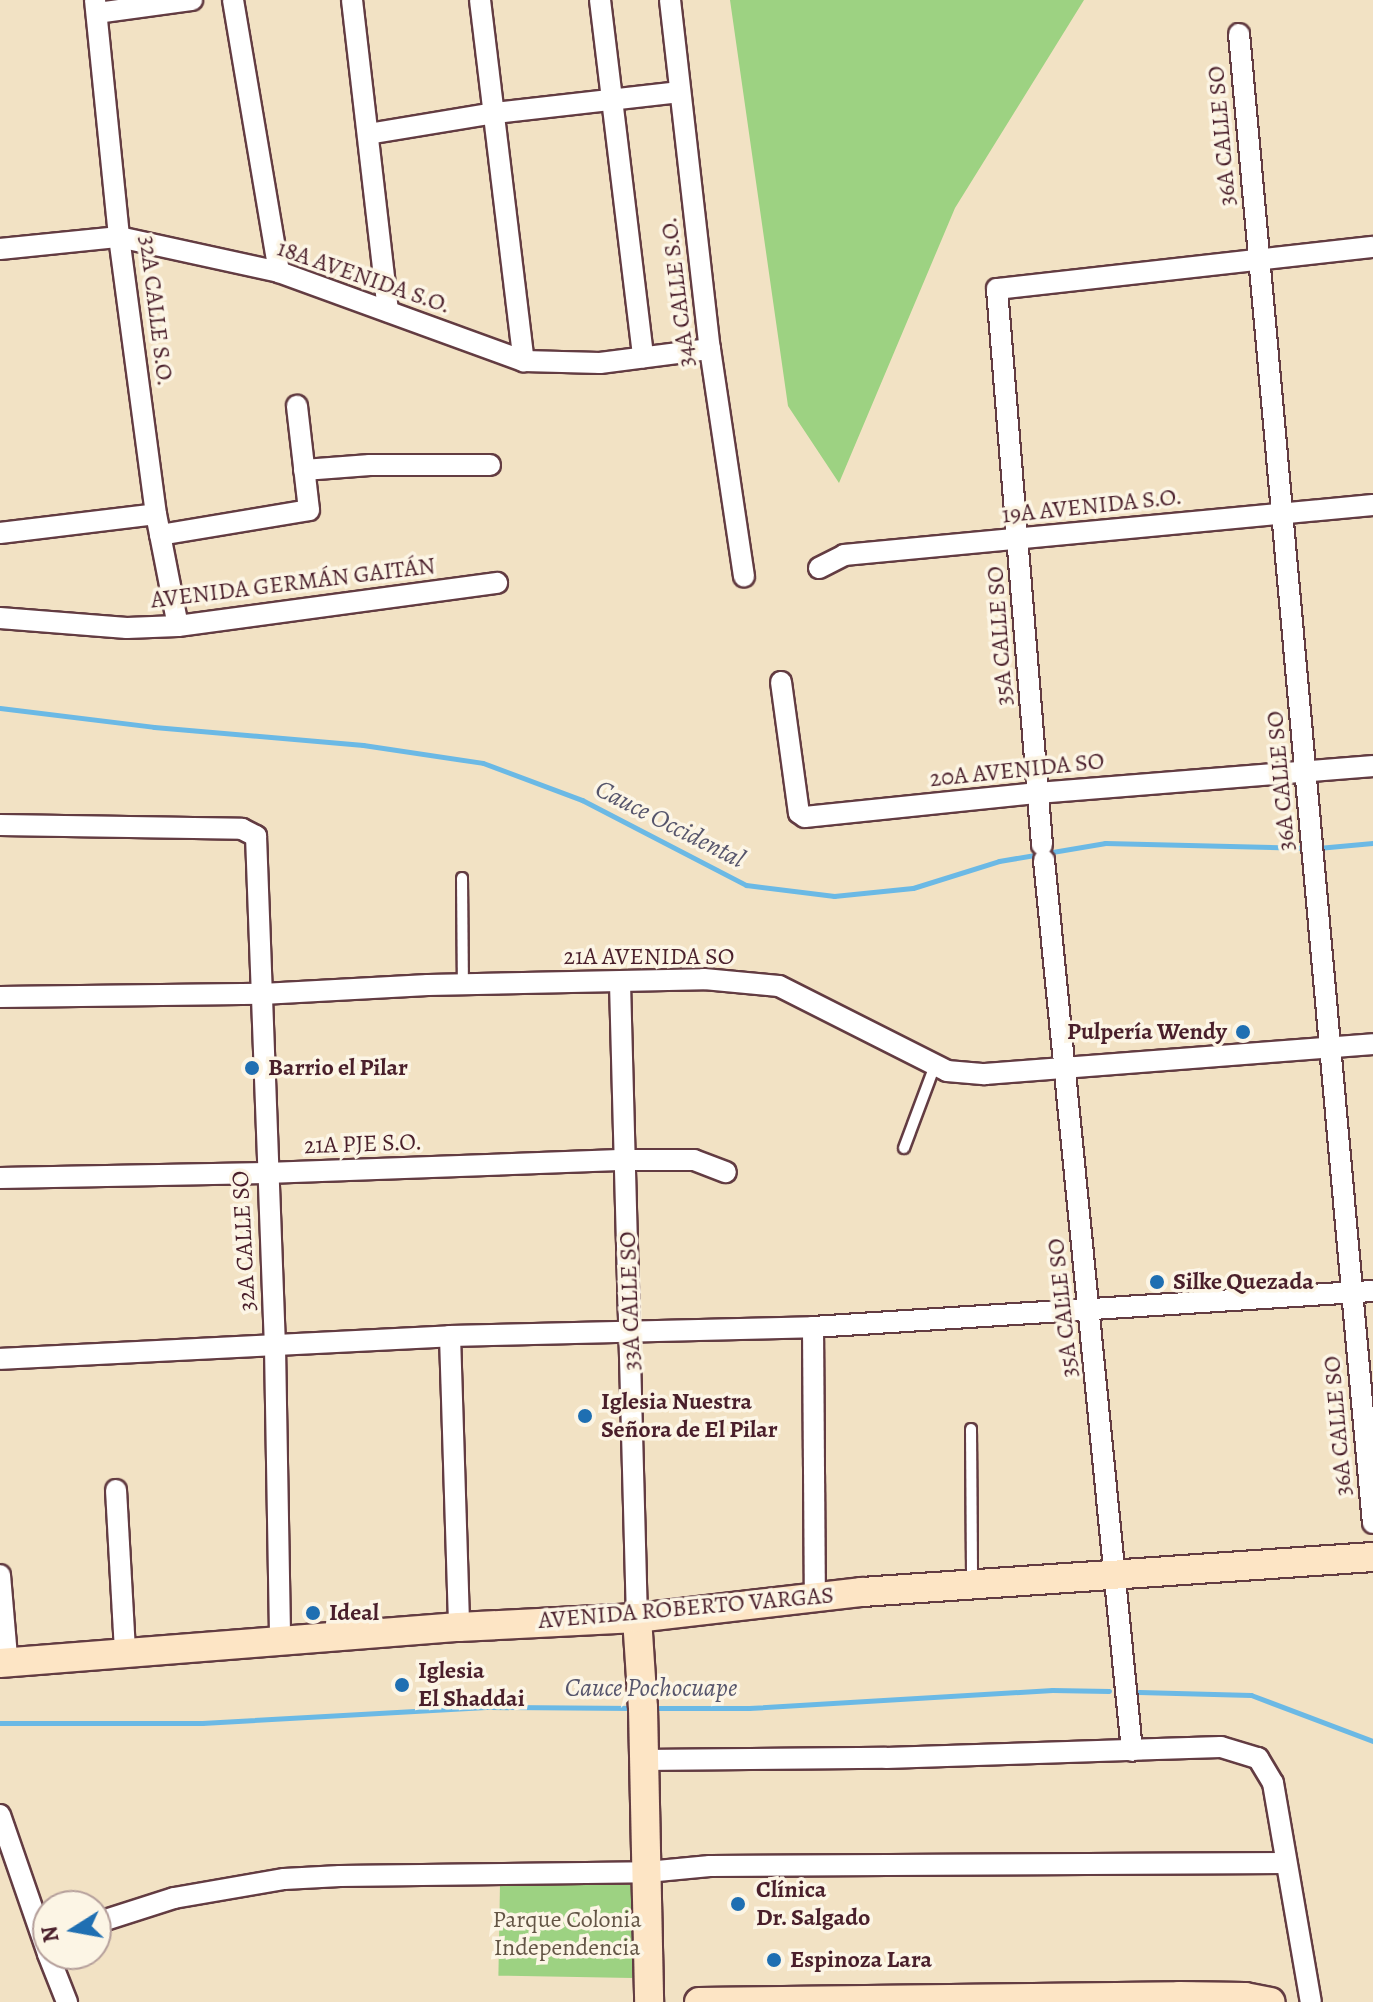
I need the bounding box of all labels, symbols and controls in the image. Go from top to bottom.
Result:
street label: 36A CALLE SO [1202,65,1242,207]
street label: 34A CALLE S.O. [654,215,702,369]
street label: 32A CALLE S.O. [132,234,180,388]
street label: 18A AVENIDA S.O. [273,234,455,320]
street label: 19A AVENIDA S.O. [1000,482,1184,530]
street label: AVENIDA GERMÁN GAITÁN [149,551,437,615]
street label: 35A CALLE SO [981,565,1019,707]
street label: 36A CALLE SO [1261,710,1301,852]
street label: 20A AVENIDA SO [928,747,1106,793]
water label: Cauce Occidental [590,773,750,875]
street label: 21A AVENIDA SO [564,943,734,971]
place label: Pulpería Wendy [1067,1018,1227,1046]
marker: Pulpería Wendy [1234,1023,1252,1041]
place label: Barrio el Pilar [268,1054,408,1082]
marker: Barrio el Pilar [243,1059,261,1077]
street label: 21A PJE S.O. [303,1128,423,1160]
street label: 32A CALLE SO [226,1170,262,1312]
street label: 33A CALLE SO [613,1231,647,1371]
street label: 35A CALLE SO [1041,1237,1085,1379]
place label: Silke Quezada [1173,1268,1314,1296]
marker: Silke Quezada [1148,1273,1166,1291]
street label: 36A CALLE SO [1318,1355,1358,1497]
place label: Iglesia Nuestra Señora de El Pilar [601,1388,778,1444]
marker: Iglesia Nuestra Señora de El Pilar [576,1407,594,1425]
street label: AVENIDA ROBERTO VARGAS [537,1581,835,1635]
place label: Ideal [329,1599,379,1627]
marker: Ideal [304,1604,322,1622]
place label: Iglesia El Shaddai [418,1657,525,1713]
water label: Cauce Pochocuape [565,1672,737,1704]
marker: Iglesia El Shaddai [393,1676,411,1694]
place label: Clínica Dr. Salgado [756,1876,871,1932]
north arrow [32,1890,112,1970]
marker: Clínica Dr. Salgado [727,1893,749,1915]
park label: Parque Colonia Independencia [492,1906,642,1962]
text: N [34,1923,67,1945]
place label: Espinoza Lara [790,1946,932,1974]
marker: Espinoza Lara [765,1951,783,1969]

